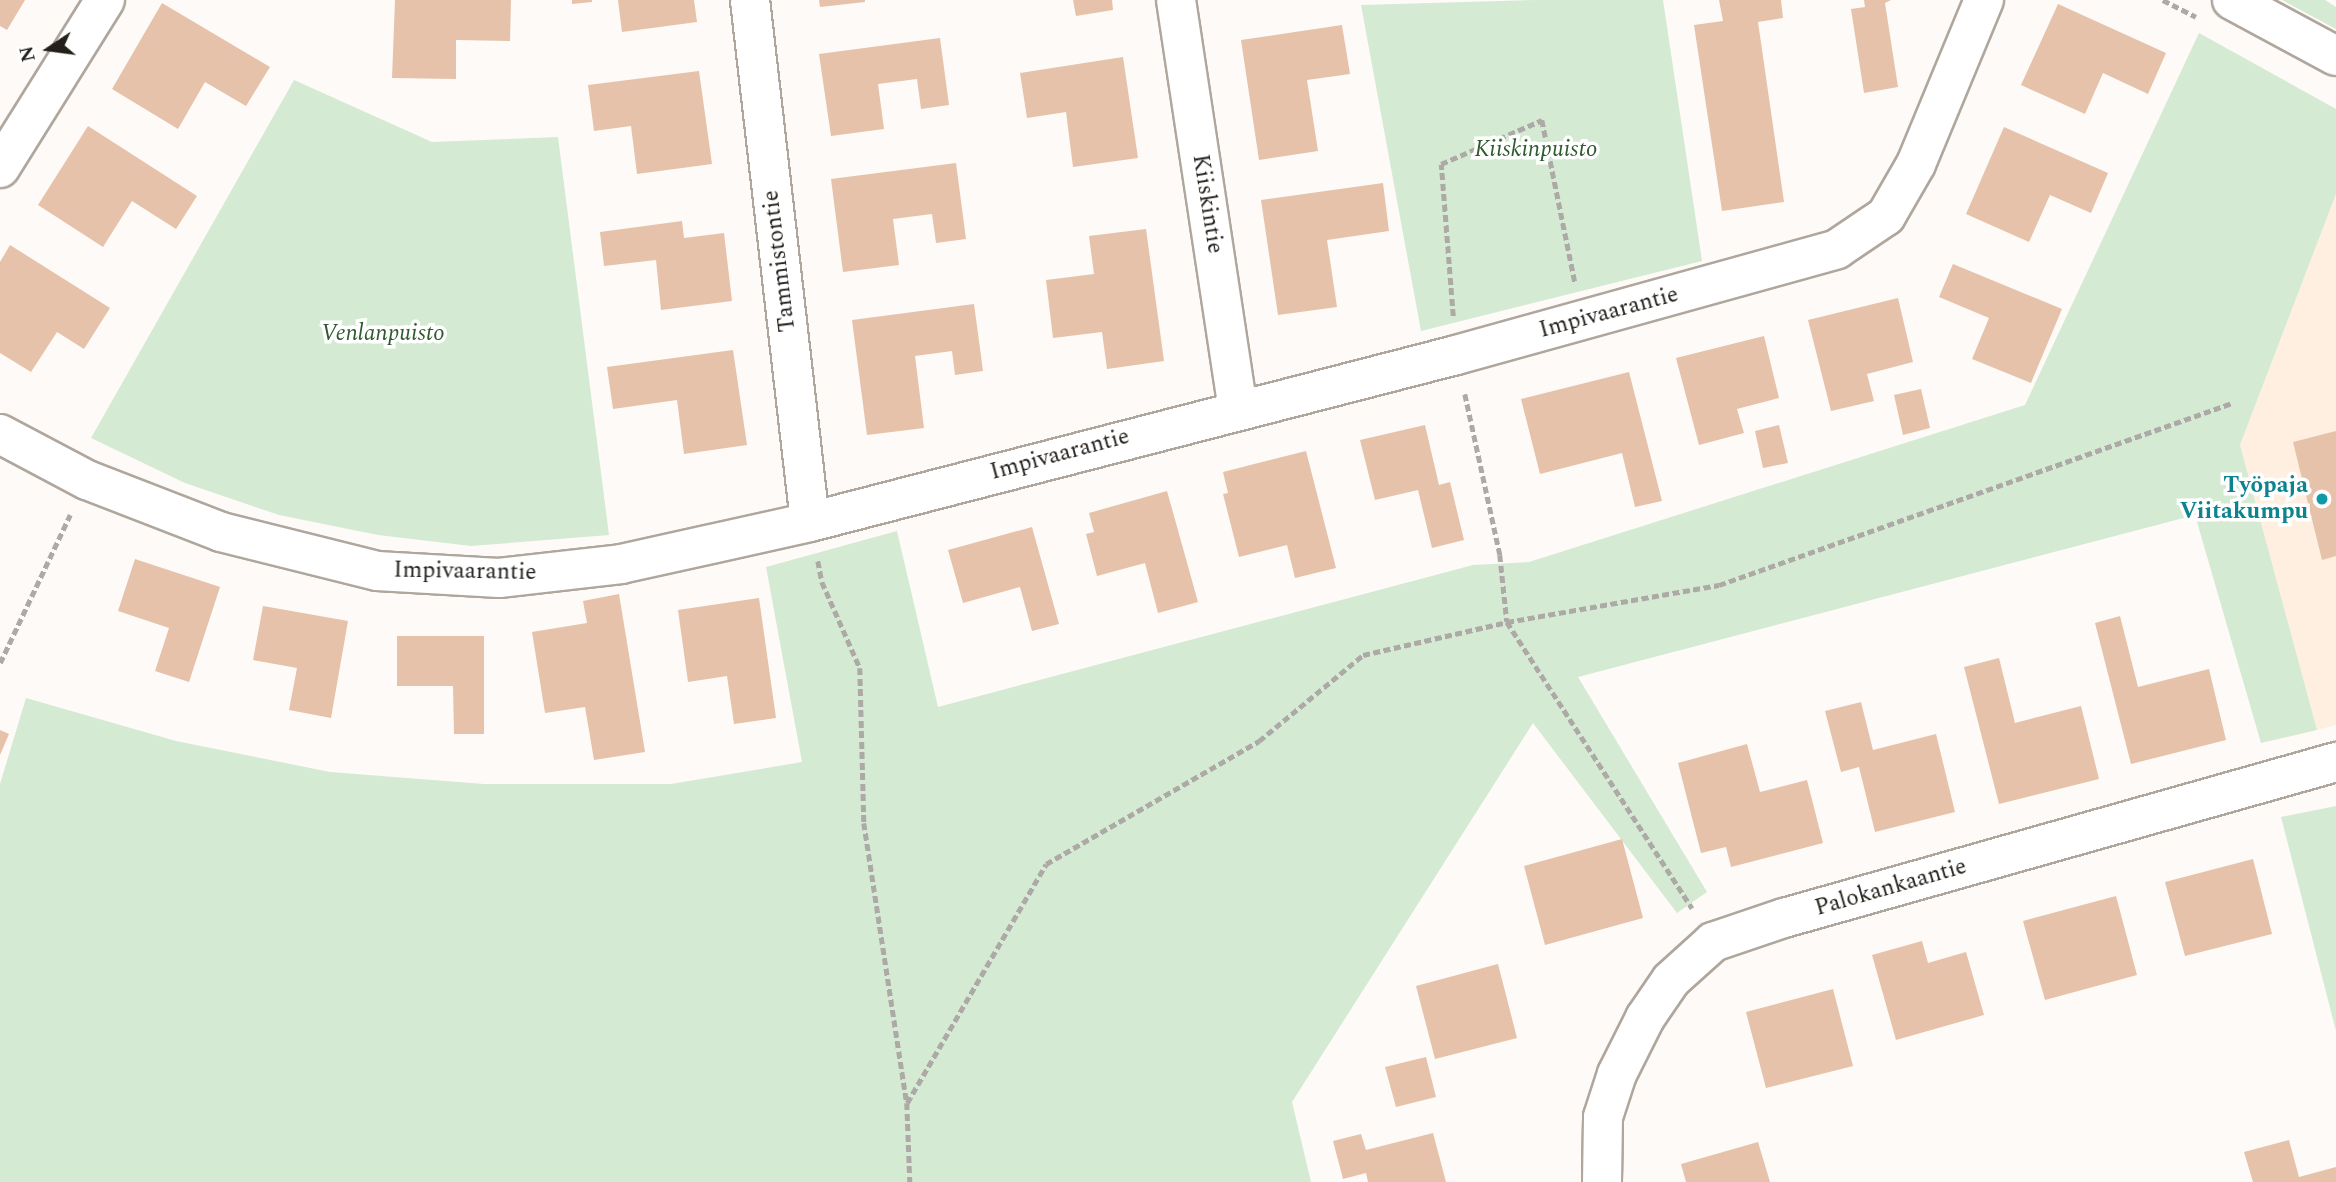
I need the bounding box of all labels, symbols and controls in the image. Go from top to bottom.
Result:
north arrow [14,14,84,84]
text: N [12,43,44,65]
park label: Kiiskinpuisto [1475,136,1597,164]
street label: Kiiskintie [1186,152,1228,256]
street label: Tammistontie [758,189,802,333]
street label: Impivaarantie [1536,281,1682,345]
park label: Venlanpuisto [321,320,445,348]
street label: Impivaarantie [987,423,1133,487]
place label: Työpaja Viitakumpu [2180,472,2308,526]
marker: Työpaja Viitakumpu [2314,491,2330,507]
street label: Impivaarantie [393,557,537,587]
street label: Palokankaantie [1812,853,1970,923]

